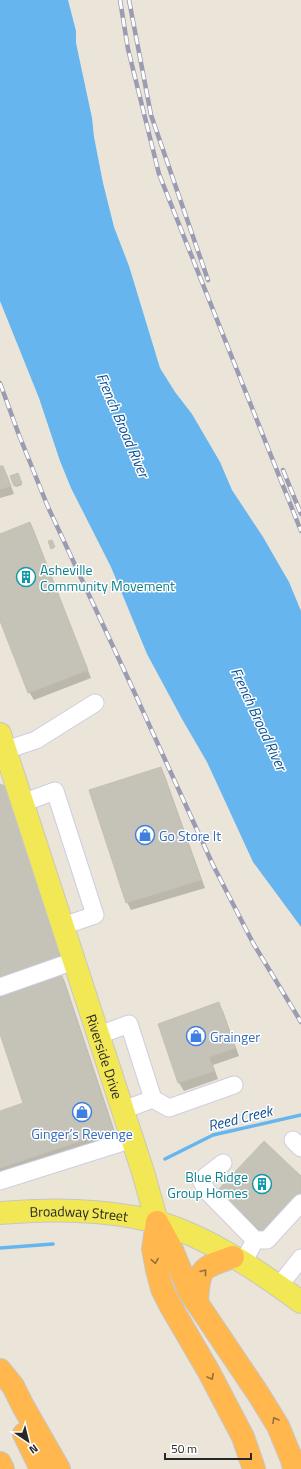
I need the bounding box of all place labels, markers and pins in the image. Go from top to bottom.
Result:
place label: Asheville Community Movement [40,559,175,596]
building icon: Asheville Community Movement [15,566,37,588]
shop icon: Go Store It [134,824,156,846]
place label: Go Store It [159,825,221,846]
shop icon: Grainger [185,1025,207,1047]
place label: Grainger [210,1026,260,1047]
shop icon: Ginger’s Revenge [71,1101,93,1123]
place label: Ginger’s Revenge [31,1123,133,1144]
place label: Blue Ridge Group Homes [167,1166,248,1203]
building icon: Blue Ridge Group Homes [251,1173,273,1195]

